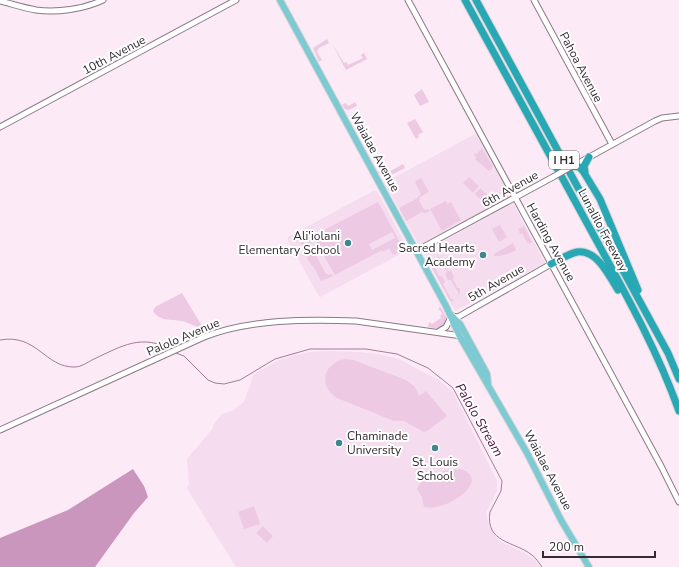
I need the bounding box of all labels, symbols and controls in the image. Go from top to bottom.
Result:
street label: Pahoa Avenue [556,29,606,105]
street label: 10th Avenue [80,32,148,78]
street label: Waialae Avenue [347,110,403,194]
road number: I H1 [549,151,579,169]
street label: 6th Avenue [479,167,541,211]
street label: Lunalilo Freeway [574,186,632,275]
street label: Harding Avenue [523,200,579,284]
place label: Ali'iolani Elementary School [239,228,340,258]
marker: Ali'iolani Elementary School [343,238,353,248]
place label: Sacred Hearts Academy [399,240,476,270]
marker: Sacred Hearts Academy [478,250,488,260]
street label: 5th Avenue [465,261,527,305]
street label: Palolo Avenue [144,314,222,360]
water label: Palolo Stream [451,380,507,460]
street label: Waialae Avenue [520,427,576,513]
place label: Chaminade University [347,428,408,458]
marker: Chaminade University [334,438,344,448]
marker: St. Louis School [430,443,440,453]
place label: St. Louis School [412,454,458,484]
scale bar [543,533,655,559]
text: 200 m [549,539,584,555]

